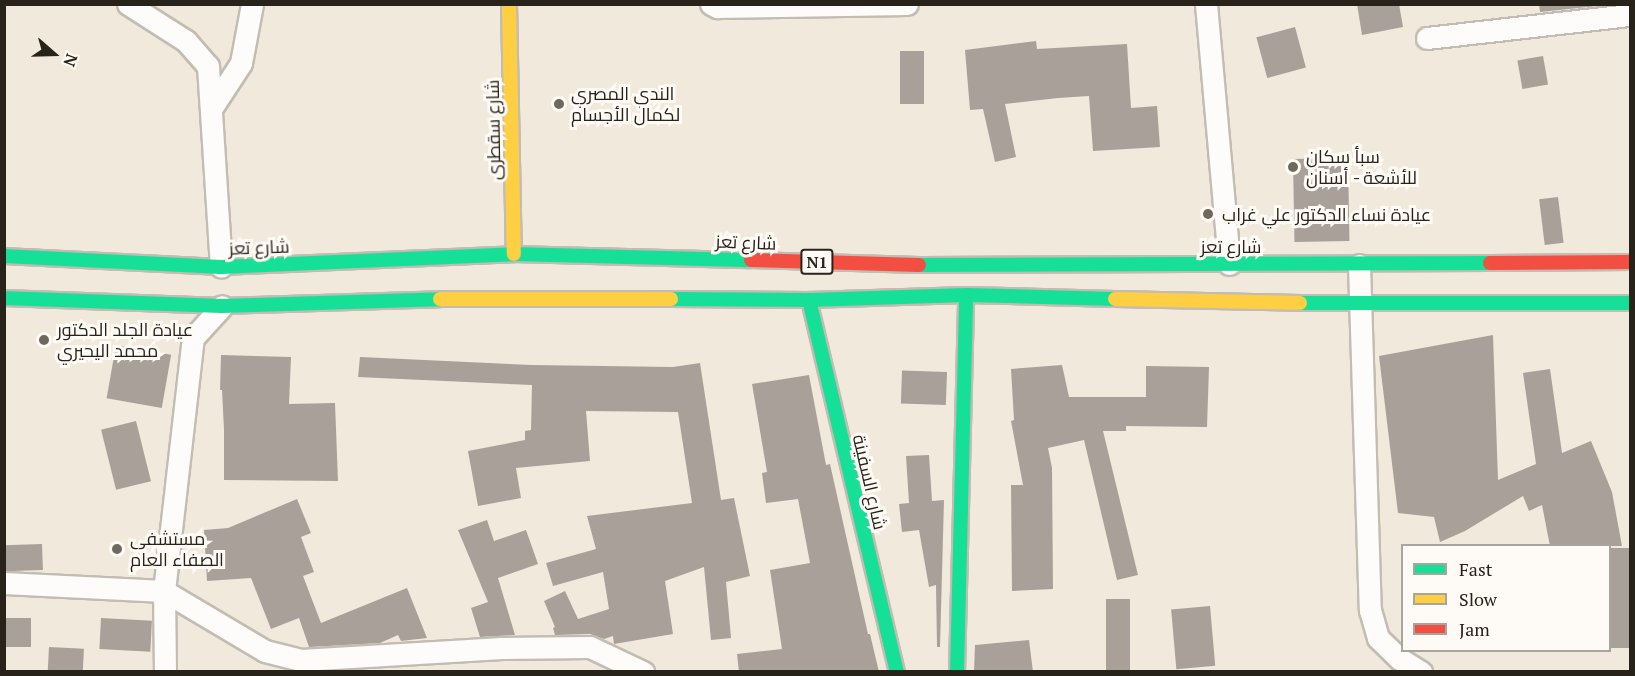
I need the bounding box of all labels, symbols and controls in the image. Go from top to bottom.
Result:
north arrow [24,24,84,84]
text: N [59,51,83,70]
street label: شارع سقطرى [481,80,505,180]
place label: الندي المصري لكمال الأجسام [571,83,680,125]
marker: الندي المصري لكمال الأجسام [552,97,566,111]
place label: سبأ سكان للأشعة - أسنان [1306,146,1418,188]
marker: سبأ سكان للأشعة - أسنان [1284,158,1302,176]
place label: عيادة نساء الدكتور علي غراب [1222,203,1431,225]
marker: عيادة نساء الدكتور علي غراب [1199,205,1217,223]
street label: شارع تعز [715,230,777,254]
street label: شارع تعز [228,235,290,259]
street label: شارع تعز [1201,235,1261,257]
road number: N1 [799,249,835,275]
place label: عيادة الجلد الدكتور محمد اليحيري [57,319,193,362]
marker: عيادة الجلد الدكتور محمد اليحيري [35,331,53,349]
street label: شارع السفينة [849,432,891,532]
place label: مستشفى الصفاء العام [130,528,224,570]
marker: مستشفى الصفاء العام [108,540,126,558]
legend [1401,544,1611,652]
text: Fast [1459,557,1492,581]
text: Slow [1459,587,1497,611]
text: Jam [1459,617,1490,641]

